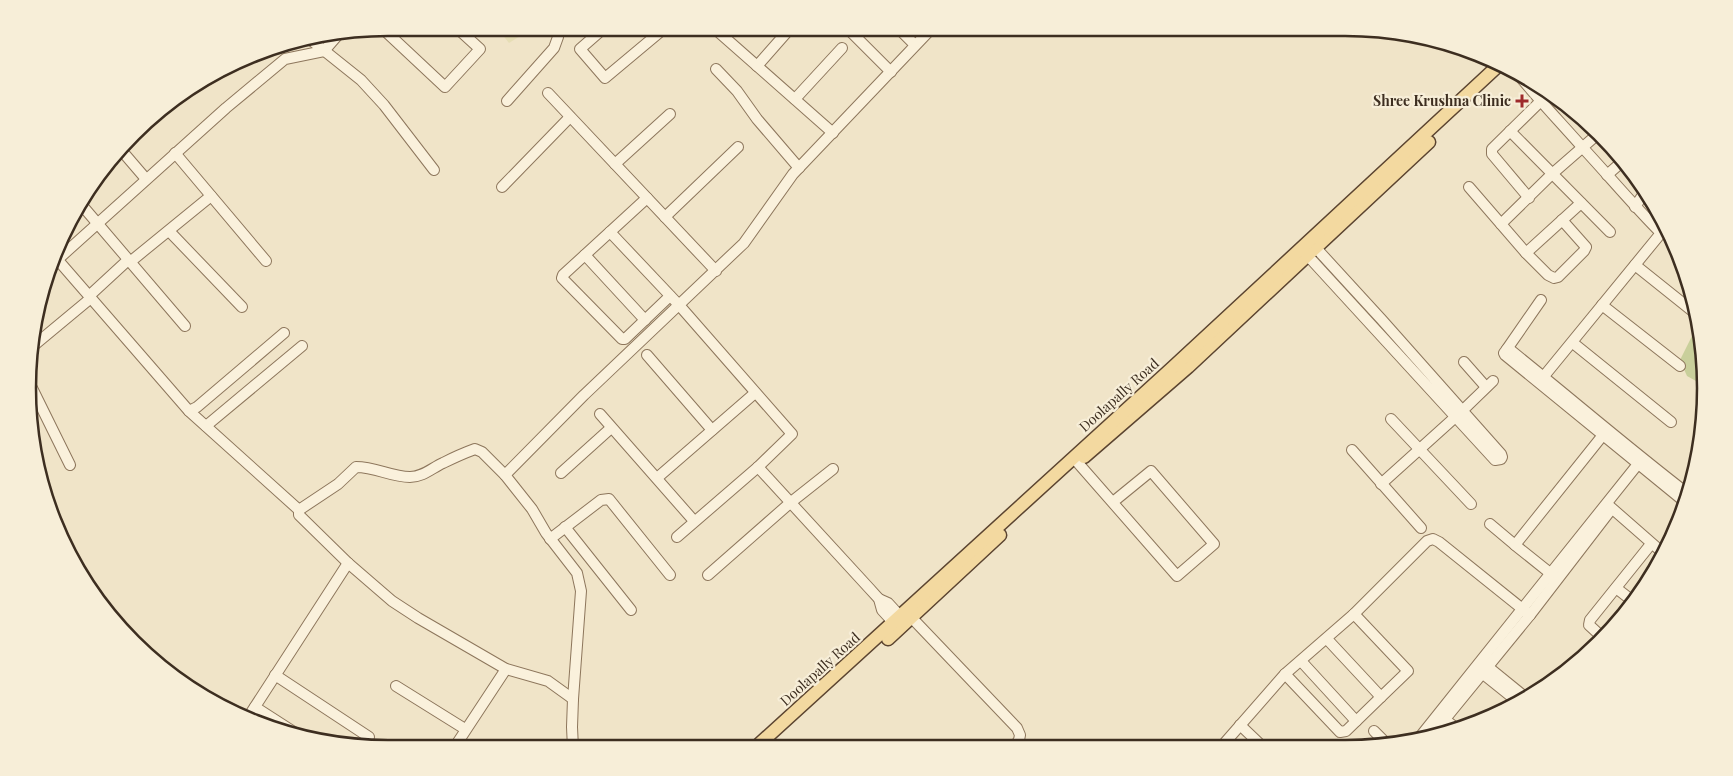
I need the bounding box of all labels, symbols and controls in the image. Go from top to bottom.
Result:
place label: Shree Krushna Clinic [1373,91,1511,110]
marker: Shree Krushna Clinic [1515,94,1529,108]
street label: Doolapally Road [1075,354,1163,436]
street label: Doolapally Road [776,628,864,710]

